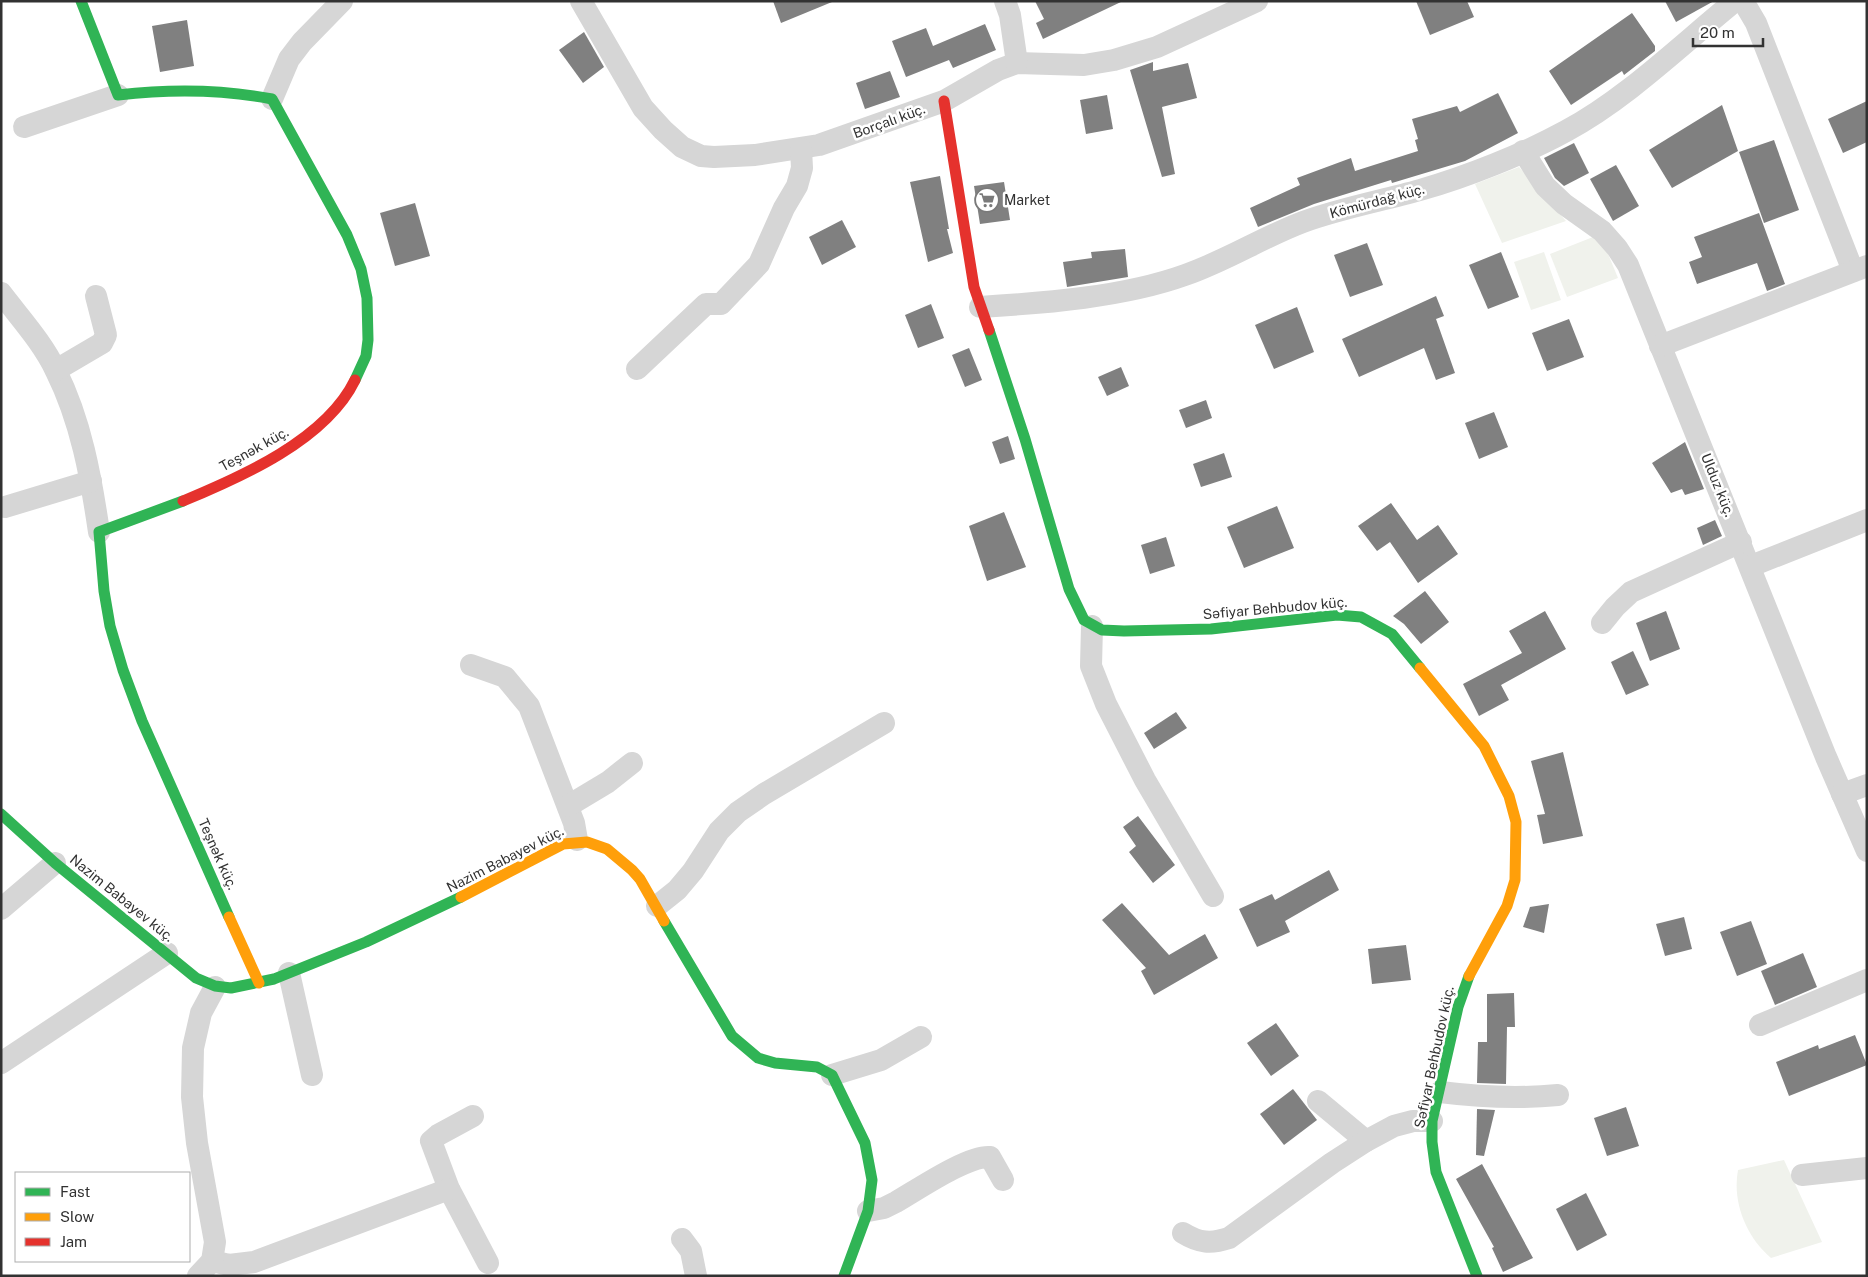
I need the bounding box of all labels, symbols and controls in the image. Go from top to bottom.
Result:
scale bar [1693,15,1763,47]
text: 20 m [1700,24,1735,41]
street label: Borçalı küç. [851,101,927,141]
street label: Kömürdağ küç. [1328,181,1426,221]
supermarket icon: Market [974,187,1000,213]
place label: Market [1004,192,1050,208]
street label: Teşnək küç. [217,424,291,474]
street label: Ulduz küç. [1698,451,1738,519]
street label: Səfiyar Behbudov küç. [1202,594,1348,622]
street label: Teşnək küç. [195,816,241,892]
street label: Nazim Babayev küç. [444,823,566,895]
street label: Nazim Babayev küç. [67,851,177,945]
street label: Səfiyar Behbudov küç. [1411,984,1457,1130]
legend [15,1172,190,1262]
text: Fast [60,1183,90,1200]
text: Slow [60,1208,95,1225]
text: Jam [60,1233,87,1250]

